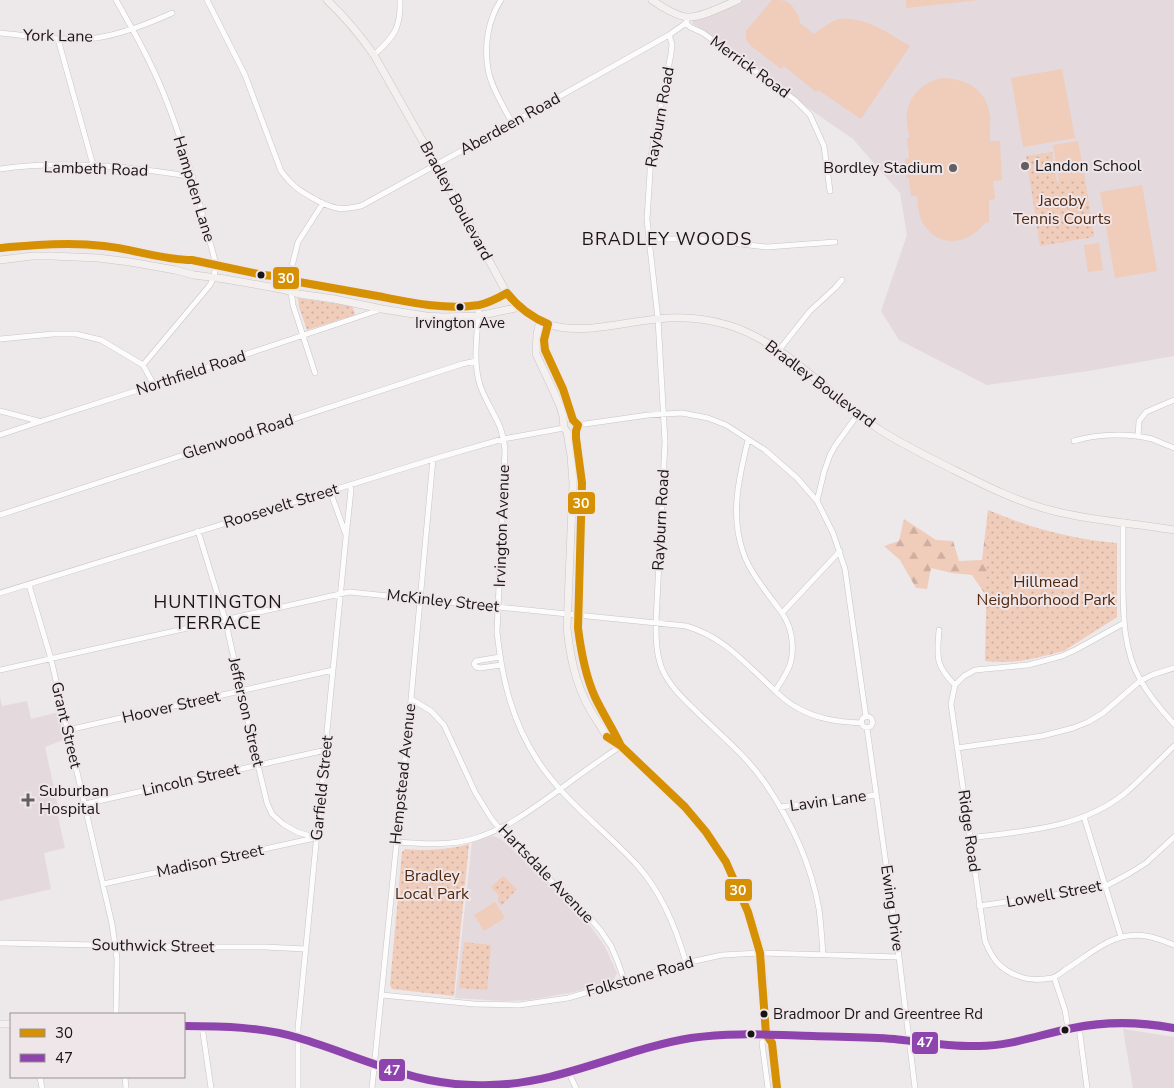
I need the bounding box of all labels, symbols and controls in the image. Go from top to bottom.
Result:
street label: York Lane [22,24,93,48]
street label: Merrick Road [705,30,795,104]
street label: Rayburn Road [640,65,680,169]
street label: Aberdeen Road [456,87,564,161]
street label: Hampden Lane [167,133,221,245]
street label: Bradley Boulevard [414,138,498,264]
place label: Landon School [1035,155,1142,177]
street label: Lambeth Road [43,156,149,182]
place label: Bordley Stadium [823,157,943,179]
marker: Landon School [1019,160,1031,172]
marker: Bordley Stadium [947,162,959,174]
park label: Jacoby Tennis Courts [1013,190,1111,230]
district label: BRADLEY WOODS [582,227,752,251]
line badge: 30 [272,266,300,290]
text: 30 [278,269,294,288]
unlabelled marker [256,270,266,280]
marker: Irvington Ave [455,302,465,312]
place label: Irvington Ave [415,313,505,333]
street label: Bradley Boulevard [760,335,880,433]
street label: Northfield Road [133,345,249,401]
street label: Glenwood Road [180,409,296,465]
street label: Irvington Avenue [489,464,515,588]
street label: Rayburn Road [647,469,675,571]
street label: Roosevelt Street [221,478,342,534]
line badge: 30 [567,491,596,515]
text: 30 [573,494,589,513]
park label: Hillmead Neighborhood Park [977,571,1116,611]
street label: McKinley Street [386,584,501,618]
district label: HUNTINGTON TERRACE [154,590,282,635]
street label: Jefferson Street [223,654,269,769]
street label: Grant Street [45,680,87,771]
street label: Hoover Street [120,685,223,729]
street label: Hempstead Avenue [385,702,421,846]
street label: Garfield Street [306,734,338,842]
street label: Lincoln Street [140,758,242,802]
place label: Suburban Hospital [39,780,109,820]
street label: Lavin Lane [788,785,868,817]
street label: Ridge Road [952,788,986,874]
marker: Suburban Hospital [21,793,35,807]
street label: Hartsdale Avenue [493,820,599,928]
street label: Madison Street [155,839,266,883]
street label: Ewing Drive [875,863,909,953]
park label: Bradley Local Park [395,865,470,905]
street label: Lowell Street [1005,875,1104,913]
line badge: 30 [724,878,753,902]
text: 30 [730,881,746,900]
street label: Southwick Street [91,934,215,958]
street label: Folkstone Road [584,951,696,1003]
place label: Bradmoor Dr and Greentree Rd [773,1004,983,1024]
marker: Bradmoor Dr and Greentree Rd [759,1009,769,1019]
legend [10,1013,185,1078]
text: 30 [55,1023,73,1043]
unlabelled marker [1060,1025,1070,1035]
unlabelled marker [746,1029,756,1039]
line badge: 47 [911,1031,939,1055]
text: 47 [917,1033,933,1052]
text: 47 [55,1048,73,1068]
line badge: 47 [378,1058,406,1082]
text: 47 [384,1061,400,1080]

